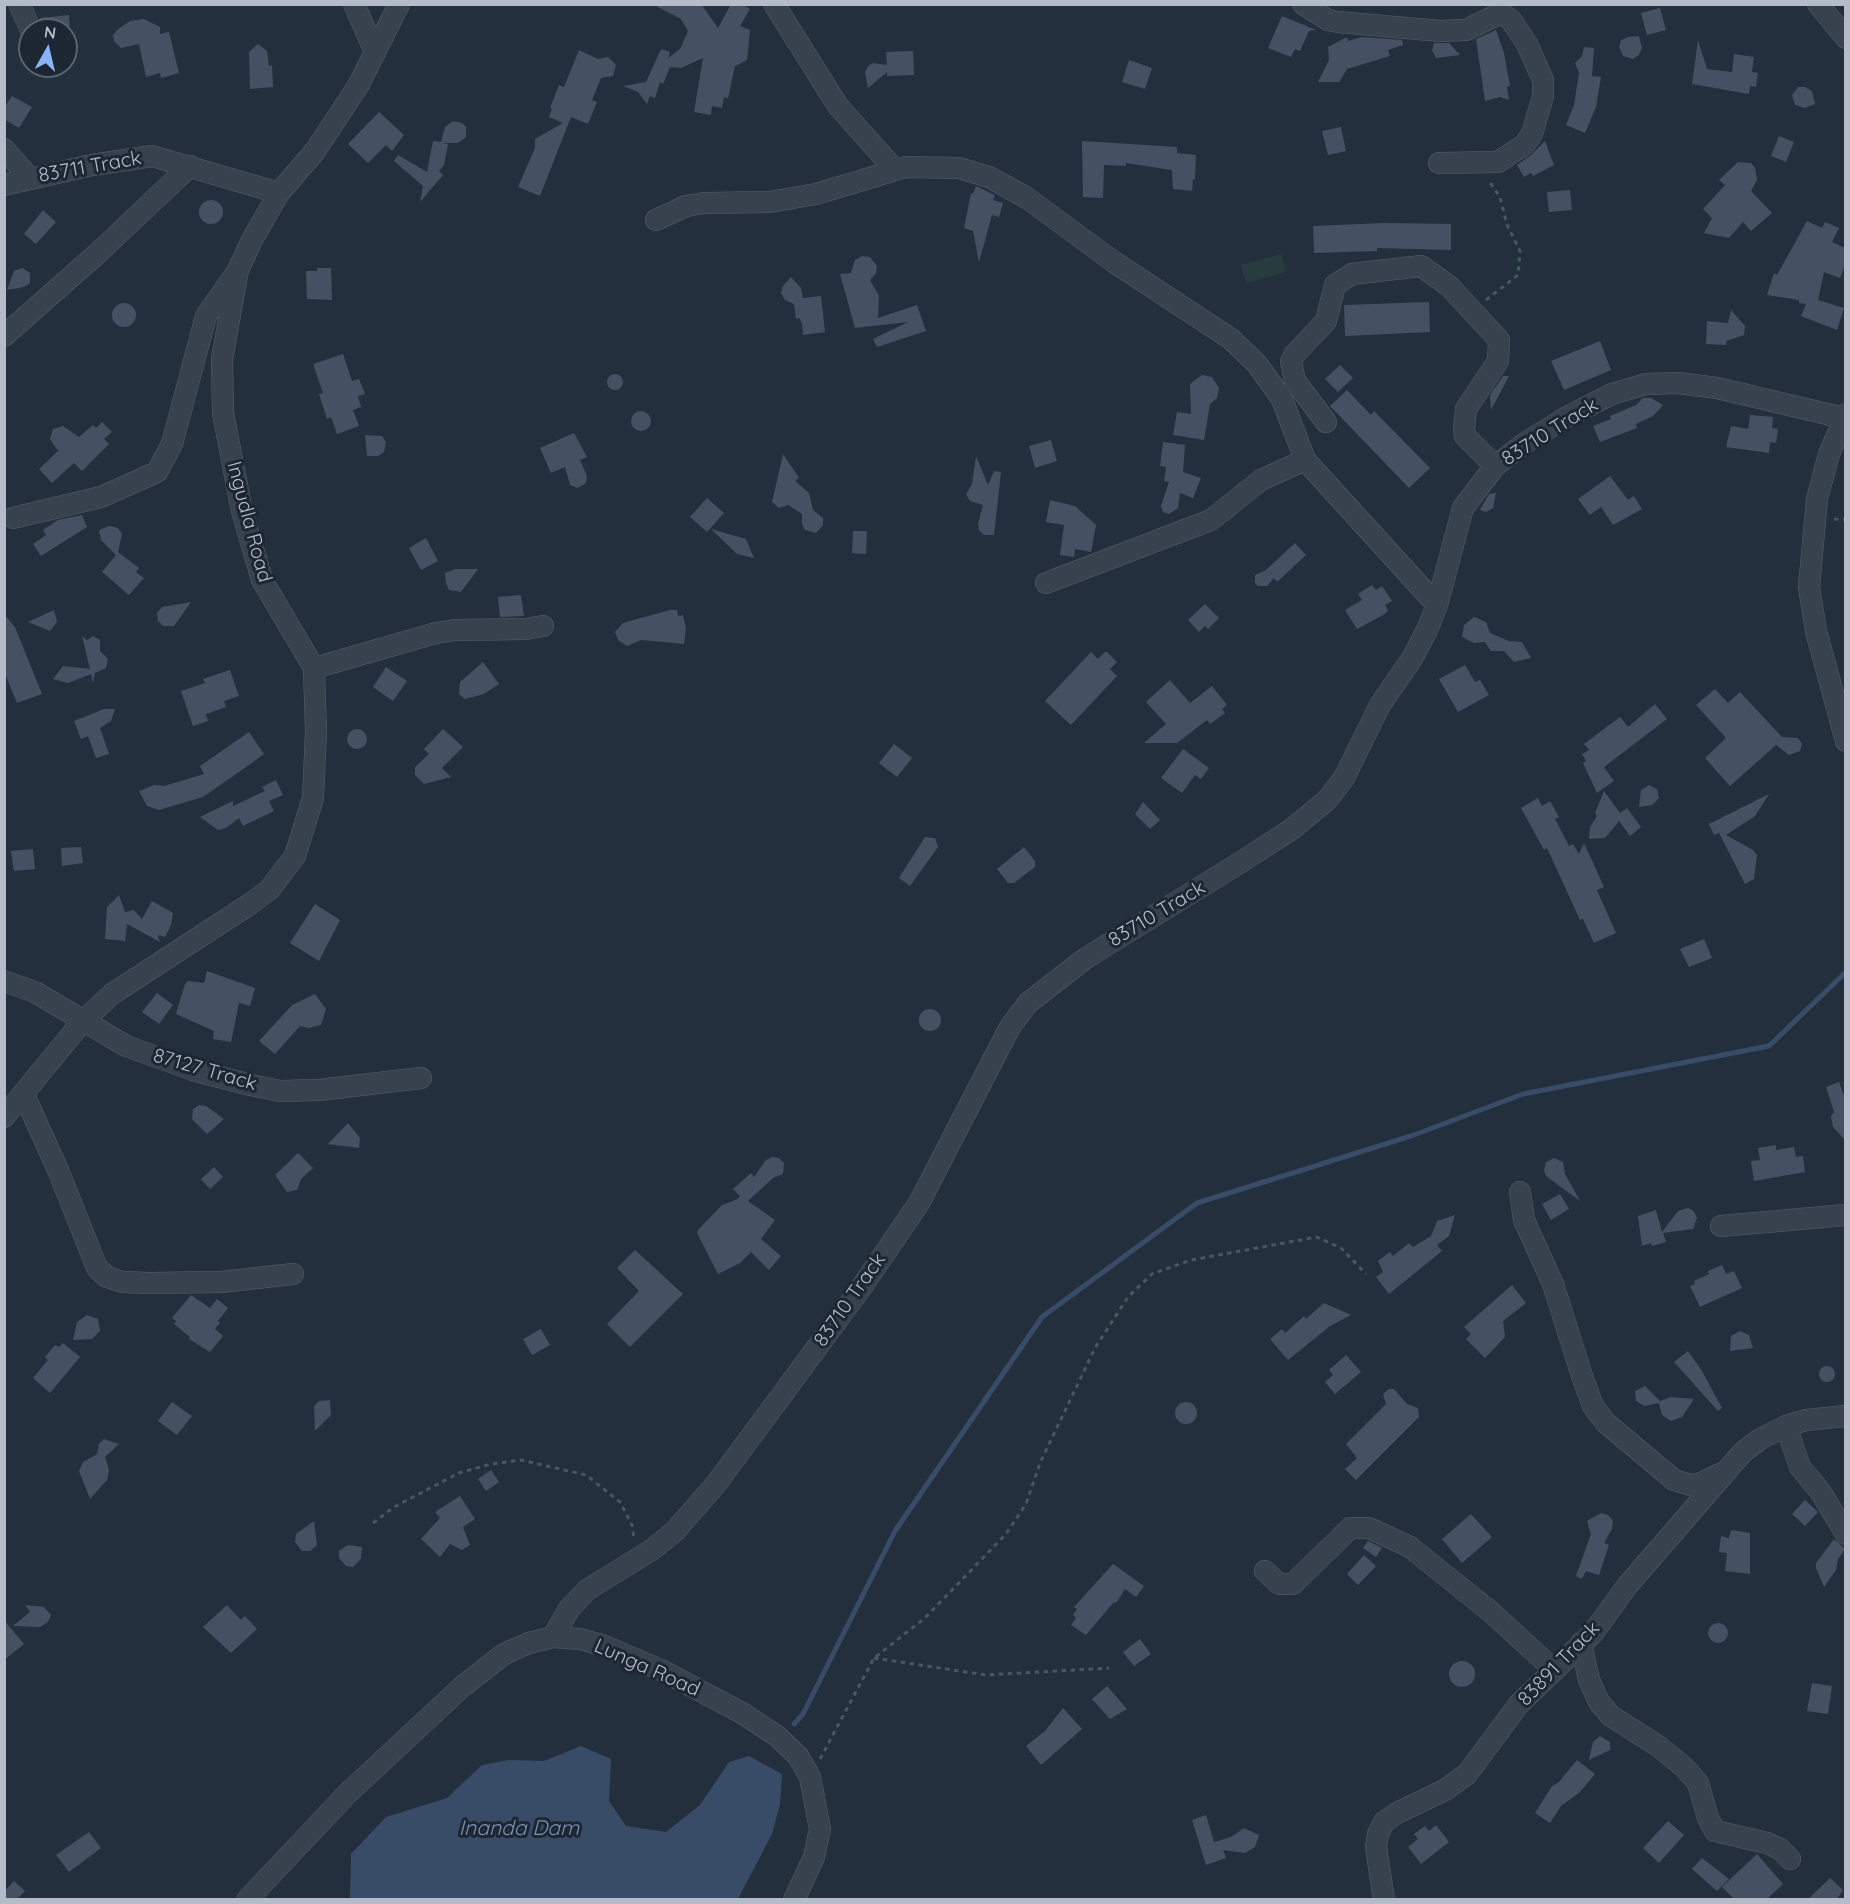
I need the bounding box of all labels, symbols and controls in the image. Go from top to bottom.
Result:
north arrow [18,18,78,78]
text: N [43,21,57,43]
street label: 83711 Track [37,146,143,188]
street label: 83710 Track [1498,393,1602,471]
street label: Ingudla Road [221,459,277,585]
street label: 83710 Track [1104,876,1210,952]
street label: 87127 Track [150,1044,260,1096]
street label: 83710 Track [809,1249,891,1351]
street label: 83891 Track [1513,1617,1605,1711]
street label: Lunga Road [590,1634,704,1702]
water label: Inanda Dam [459,1816,579,1842]

